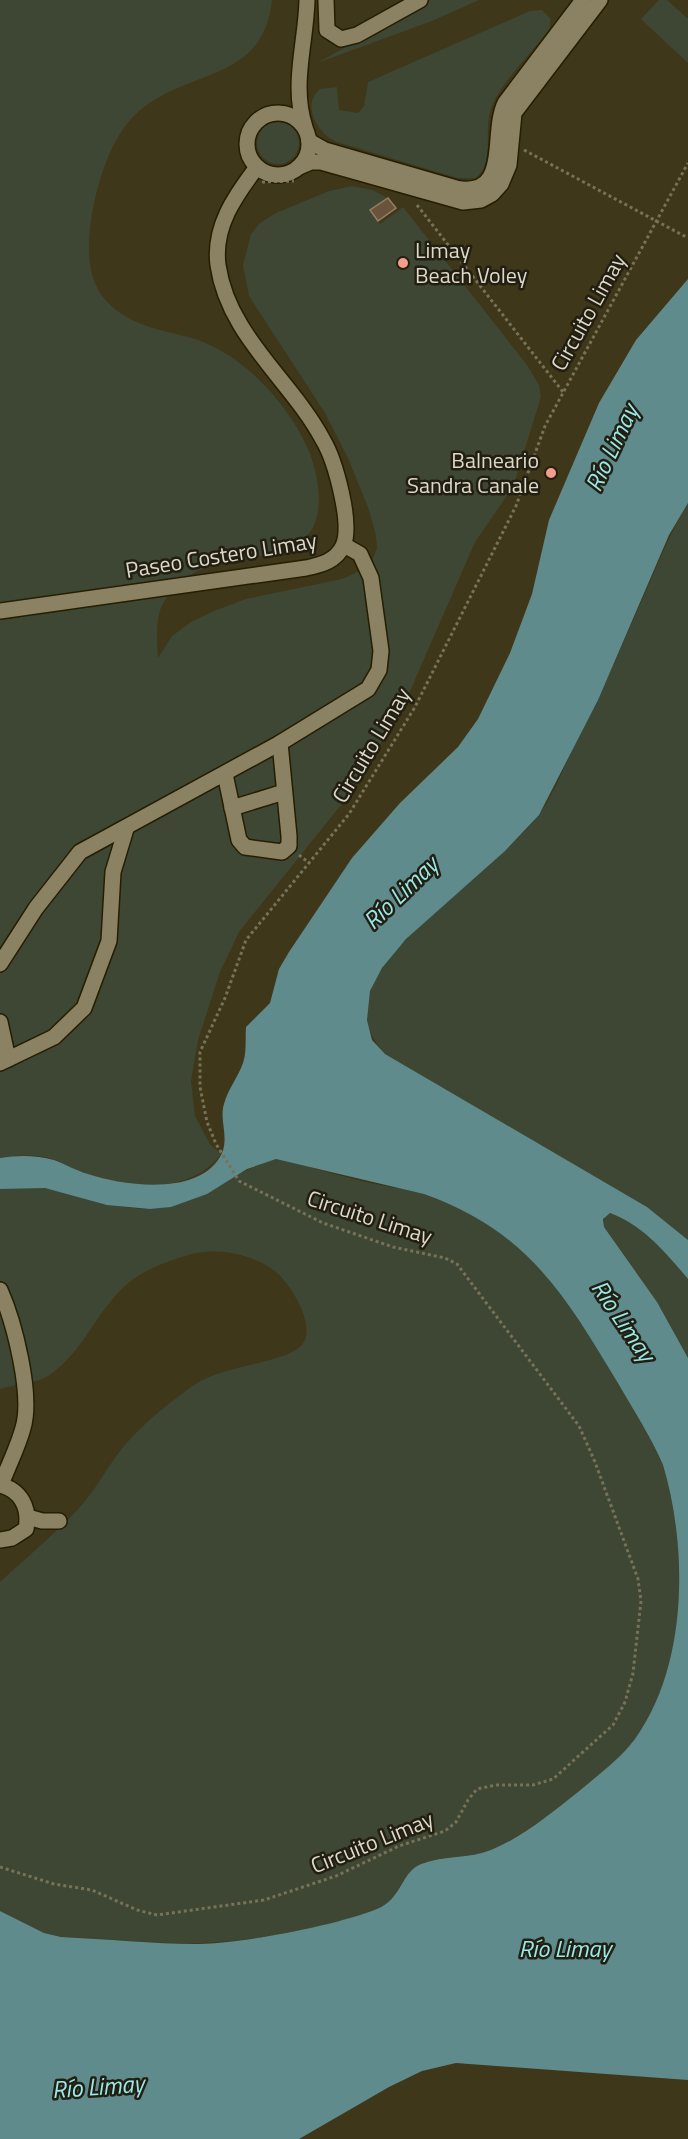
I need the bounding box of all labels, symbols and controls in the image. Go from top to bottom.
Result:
place label: Limay Beach Voley [415,233,528,292]
street label: Circuito Limay [542,247,634,377]
marker: Limay Beach Voley [396,256,410,270]
water label: Río Limay [575,395,648,497]
place label: Balneario Sandra Canale [407,443,539,502]
marker: Balneario Sandra Canale [544,466,558,480]
street label: Paseo Costero Limay [123,523,319,587]
street label: Circuito Limay [323,680,419,809]
water label: Río Limay [355,845,448,937]
street label: Circuito Limay [303,1181,437,1253]
water label: Río Limay [583,1272,666,1371]
street label: Circuito Limay [305,1802,439,1882]
water label: Río Limay [519,1930,614,1966]
water label: Río Limay [51,2065,148,2107]

